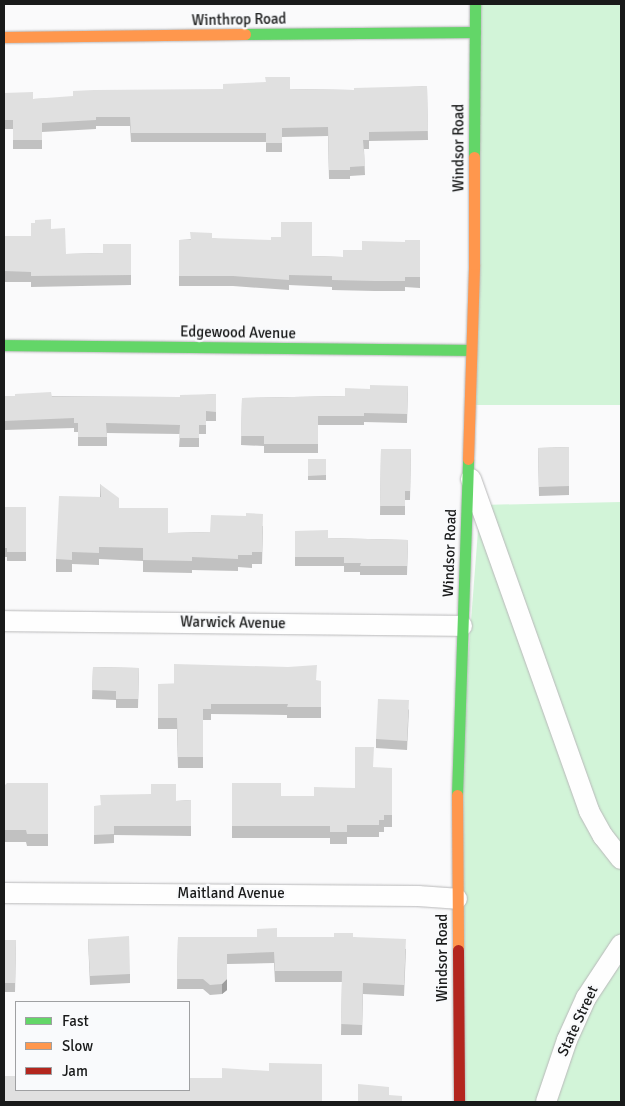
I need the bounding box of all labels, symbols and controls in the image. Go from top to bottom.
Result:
street label: Winthrop Road [191,10,287,30]
street label: Windsor Road [450,104,468,192]
street label: Edgewood Avenue [180,323,296,343]
street label: Windsor Road [439,509,461,597]
street label: Warwick Avenue [180,613,286,633]
street label: Maitland Avenue [177,885,285,903]
street label: Windsor Road [434,914,452,1002]
street label: State Street [554,983,602,1059]
legend [15,1001,190,1091]
text: Fast [62,1012,89,1030]
text: Slow [62,1037,93,1055]
text: Jam [62,1062,88,1080]

